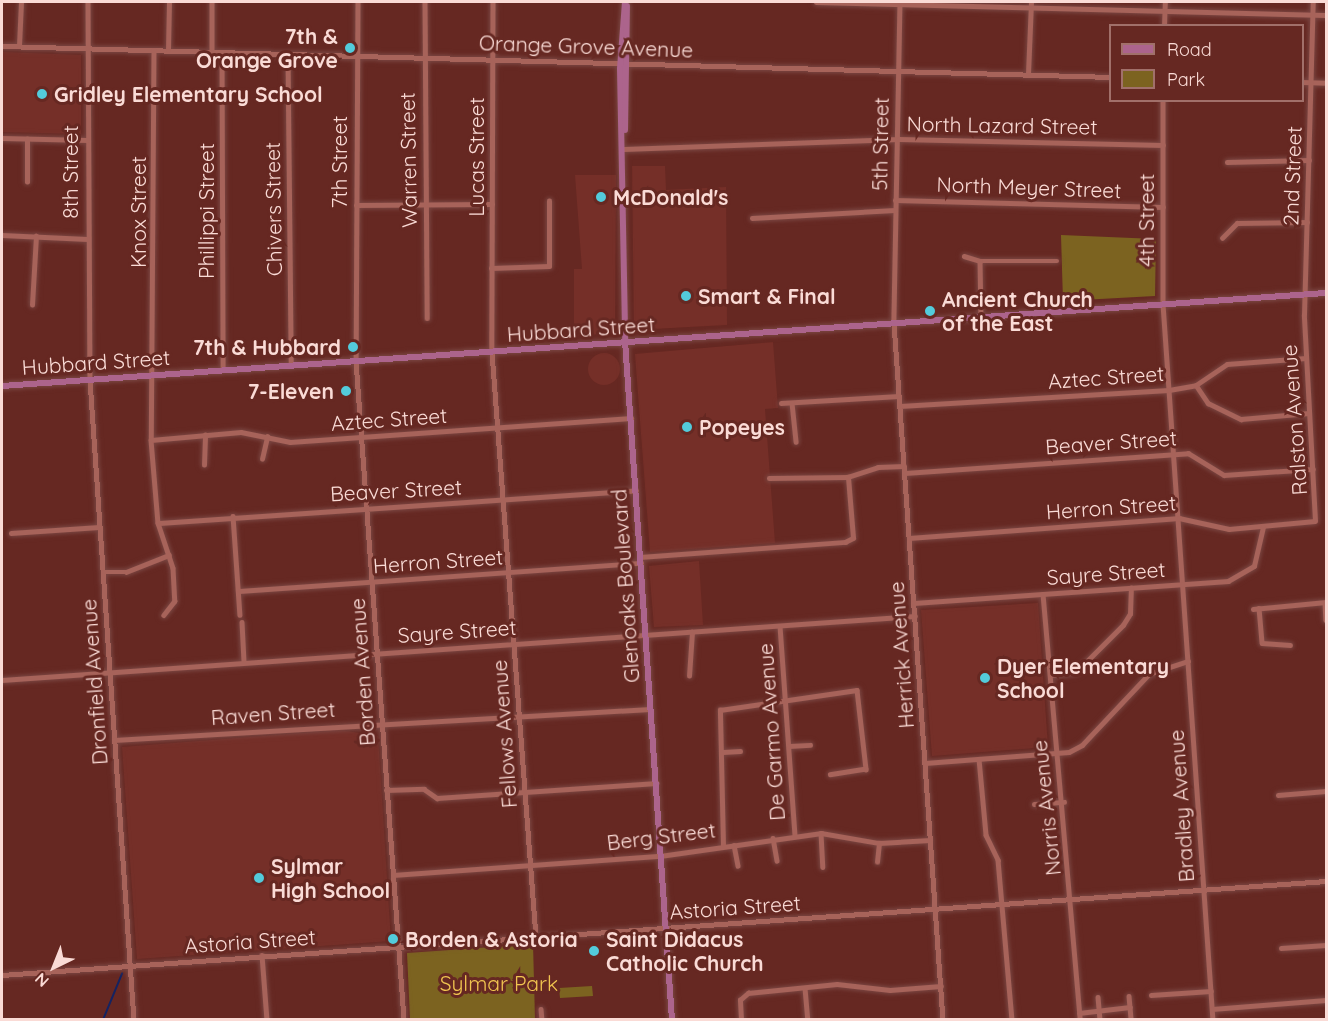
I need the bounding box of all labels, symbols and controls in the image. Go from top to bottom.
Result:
place label: 7th & Orange Grove [196,23,338,73]
legend [1109,24,1304,102]
street label: Orange Grove Avenue [478,30,694,62]
text: Road [1167,38,1212,61]
marker: 7th & Orange Grove [343,41,357,55]
text: Park [1167,68,1205,91]
place label: Gridley Elementary School [54,81,323,107]
marker: Gridley Elementary School [35,87,49,101]
street label: Warren Street [394,92,422,228]
street label: Lucas Street [463,97,489,217]
street label: 5th Street [867,97,893,191]
street label: North Lazard Street [906,111,1098,139]
street label: 7th Street [326,116,352,208]
street label: 8th Street [57,125,83,219]
street label: 2nd Street [1278,126,1306,226]
street label: Chivers Street [259,142,287,276]
street label: Phillippi Street [193,143,219,279]
street label: Knox Street [125,156,151,268]
street label: North Meyer Street [936,171,1122,203]
street label: 4th Street [1133,173,1159,267]
place label: McDonald's [613,184,728,210]
marker: McDonald's [594,190,608,204]
place label: Smart & Final [698,283,836,309]
place label: Ancient Church of the East [942,286,1093,336]
marker: Smart & Final [679,289,693,303]
marker: Ancient Church of the East [923,304,937,318]
street label: Hubbard Street [506,311,656,347]
place label: 7th & Hubbard [193,334,341,360]
marker: 7th & Hubbard [346,340,360,354]
street label: Hubbard Street [21,344,171,380]
street label: Ralston Avenue [1276,344,1312,496]
street label: Aztec Street [1047,360,1165,394]
place label: 7-Eleven [248,378,334,404]
marker: 7-Eleven [339,384,353,398]
street label: Aztec Street [330,402,448,436]
place label: Popeyes [699,414,785,440]
marker: Popeyes [680,420,694,434]
street label: Beaver Street [1044,425,1178,459]
street label: Beaver Street [329,474,463,506]
street label: Glenoaks Boulevard [606,488,644,684]
street label: Herron Street [1045,490,1177,524]
street label: Herron Street [372,544,504,578]
street label: Sayre Street [1046,556,1166,590]
street label: Herrick Avenue [883,581,919,729]
street label: Borden Avenue [344,597,380,747]
street label: Dronfield Avenue [76,598,112,766]
street label: Sayre Street [397,614,517,648]
street label: De Garmo Avenue [752,642,790,822]
place label: Dyer Elementary School [997,653,1169,703]
street label: Fellows Avenue [486,659,522,809]
marker: Dyer Elementary School [978,671,992,685]
street label: Raven Street [210,696,336,730]
street label: Bradley Avenue [1163,729,1199,883]
street label: Norris Avenue [1026,739,1066,877]
street label: Berg Street [605,817,717,855]
place label: Sylmar High School [271,853,390,903]
marker: Sylmar High School [252,871,266,885]
street label: Astoria Street [668,890,802,924]
street label: Astoria Street [183,924,317,958]
place label: Borden & Astoria [405,926,578,952]
place label: Saint Didacus Catholic Church [606,926,763,976]
marker: Borden & Astoria [386,932,400,946]
north arrow [24,937,84,997]
marker: Saint Didacus Catholic Church [587,944,601,958]
text: N [31,969,53,991]
park label: Sylmar Park [440,970,558,996]

